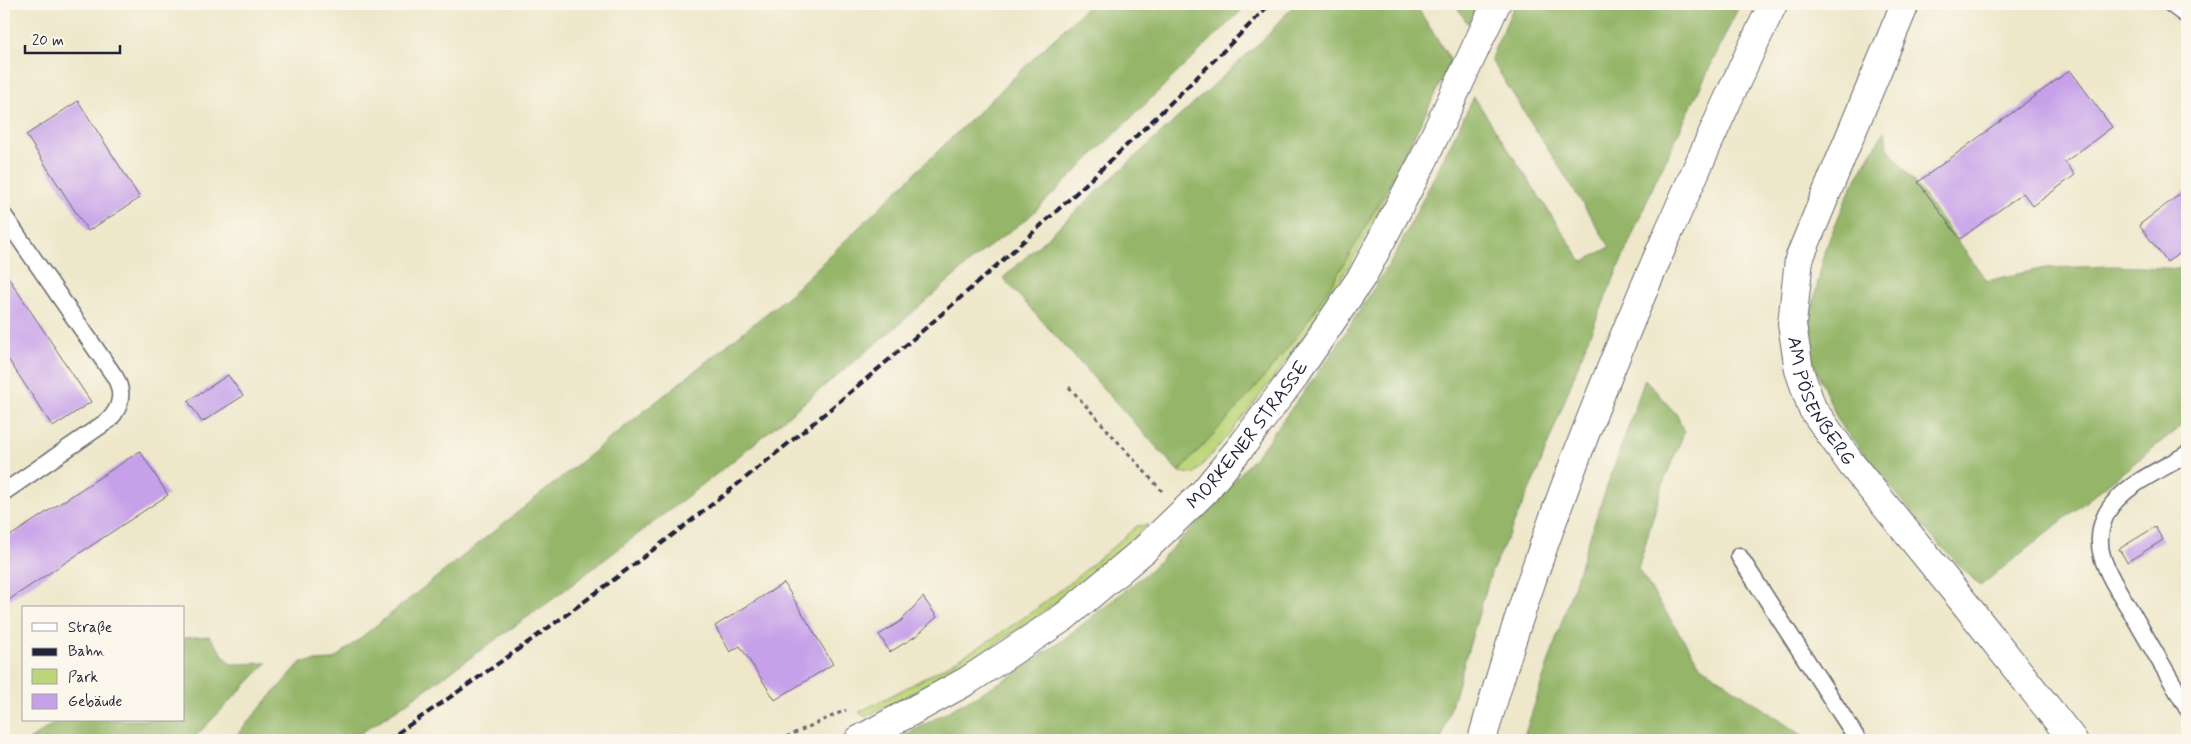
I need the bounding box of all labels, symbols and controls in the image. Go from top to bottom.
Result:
scale bar [25,22,120,54]
text: 20 m [32,31,64,51]
street label: AM PÖSENBERG [1782,335,1861,470]
street label: MORKENER STRASSE [1181,355,1314,515]
legend [22,606,185,722]
text: Straße [68,618,112,638]
text: Bahn [68,642,105,662]
text: Park [68,668,98,688]
text: Gebäude [68,692,122,712]

